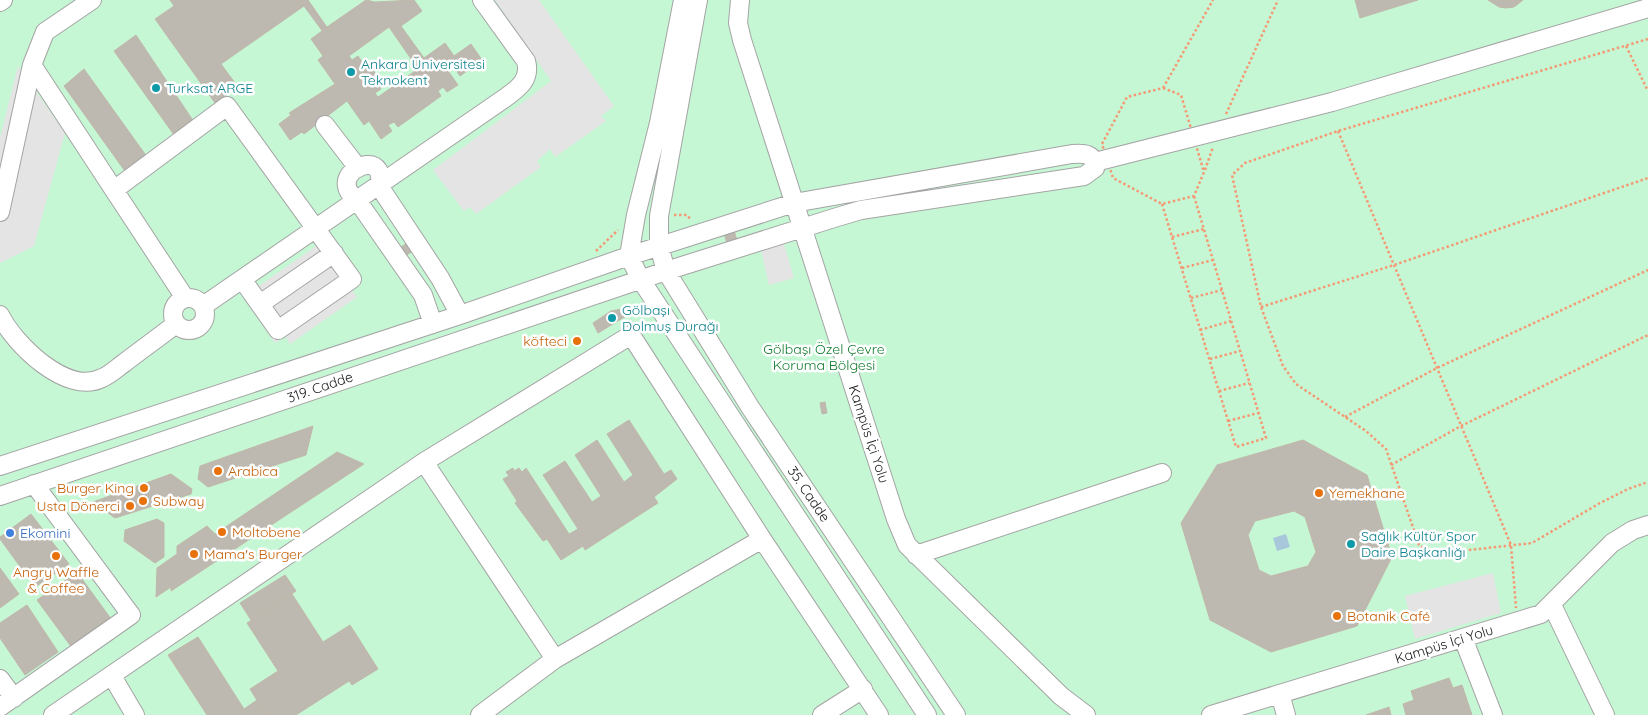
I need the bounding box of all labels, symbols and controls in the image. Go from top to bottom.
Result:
place label: Ankara Üniversitesi Teknokent [361,55,485,89]
marker: Ankara Üniversitesi Teknokent [345,66,357,78]
place label: Turksat ARGE [166,79,253,97]
marker: Turksat ARGE [150,82,162,94]
place label: Gölbaşı Dolmuş Durağı [622,301,718,335]
marker: Gölbaşı Dolmuş Durağı [606,312,618,324]
place label: köfteci [523,332,567,350]
marker: köfteci [571,335,583,347]
park label: Gölbaşı Özel Çevre Koruma Bölgesi [763,340,885,374]
street label: 319. Cadde [285,367,355,407]
street label: Kampüs İçi Yolu [845,383,893,485]
place label: Arabica [228,462,278,480]
street label: 35. Cadde [784,463,834,525]
marker: Arabica [212,465,224,477]
place label: Burger King [57,479,134,497]
marker: Burger King [138,482,150,494]
place label: Yemekhane [1329,484,1405,502]
marker: Yemekhane [1313,487,1325,499]
place label: Subway [153,492,204,510]
marker: Subway [137,495,149,507]
place label: Usta Dönerci [37,497,120,515]
marker: Usta Dönerci [124,500,136,512]
place label: Moltobene [232,523,301,541]
place label: Ekomini [20,524,70,542]
marker: Moltobene [216,526,228,538]
marker: Ekomini [4,527,16,539]
place label: Sağlık Kültür Spor Daire Başkanlığı [1361,527,1477,561]
marker: Sağlık Kültür Spor Daire Başkanlığı [1345,538,1357,550]
place label: Mama's Burger [204,545,303,563]
marker: Mama's Burger [188,548,200,560]
marker: Angry Waffle & Coffee [50,550,62,562]
place label: Angry Waffle & Coffee [13,563,99,597]
place label: Botanik Café [1347,607,1430,625]
marker: Botanik Café [1331,610,1343,622]
street label: Kampüs İçi Yolu [1393,620,1495,668]

